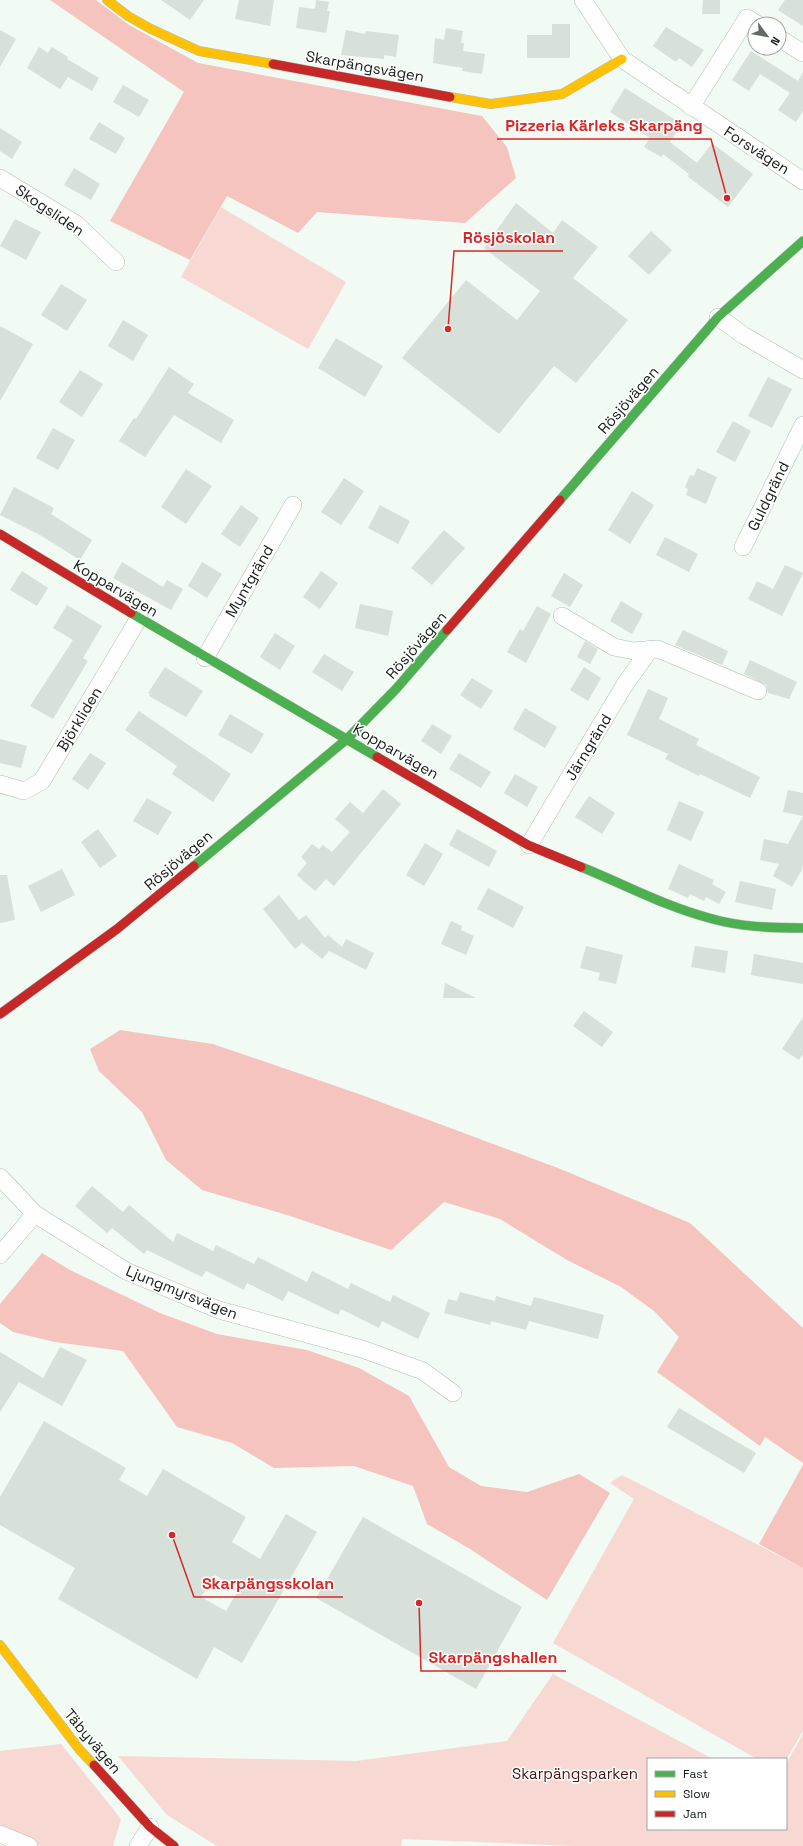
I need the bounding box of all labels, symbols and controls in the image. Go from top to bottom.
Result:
north arrow [747,16,787,56]
text: N [768,34,783,48]
street label: Skarpängsvägen [304,46,426,86]
callout: Pizzeria Kärleks Skarpäng [497,111,711,139]
text: Pizzeria Kärleks Skarpäng [505,115,703,136]
street label: Forsvägen [721,122,793,178]
street label: Skogsliden [12,180,88,240]
callout: Rösjöskolan [454,223,563,251]
text: Rösjöskolan [463,227,555,248]
street label: Rösjövägen [594,362,662,438]
street label: Guldgränd [743,458,793,534]
street label: Myntgränd [221,541,277,621]
street label: Kopparvägen [70,555,162,621]
street label: Rösjövägen [382,607,450,683]
street label: Björkliden [52,683,106,755]
street label: Järngränd [561,710,615,784]
street label: Kopparvägen [350,719,442,783]
street label: Rösjövägen [140,826,216,894]
street label: Ljungmyrsvägen [123,1261,241,1323]
callout: Skarpängsskolan [194,1569,343,1597]
text: Skarpängsskolan [202,1573,334,1594]
callout: Skarpängshallen [421,1643,566,1671]
text: Skarpängshallen [429,1647,557,1668]
street label: Täbyvägen [60,1705,126,1777]
legend [647,1758,787,1830]
park label: Skarpängsparken [512,1764,638,1783]
text: Fast [683,1766,708,1782]
text: Slow [683,1786,710,1802]
text: Jam [683,1806,707,1822]

